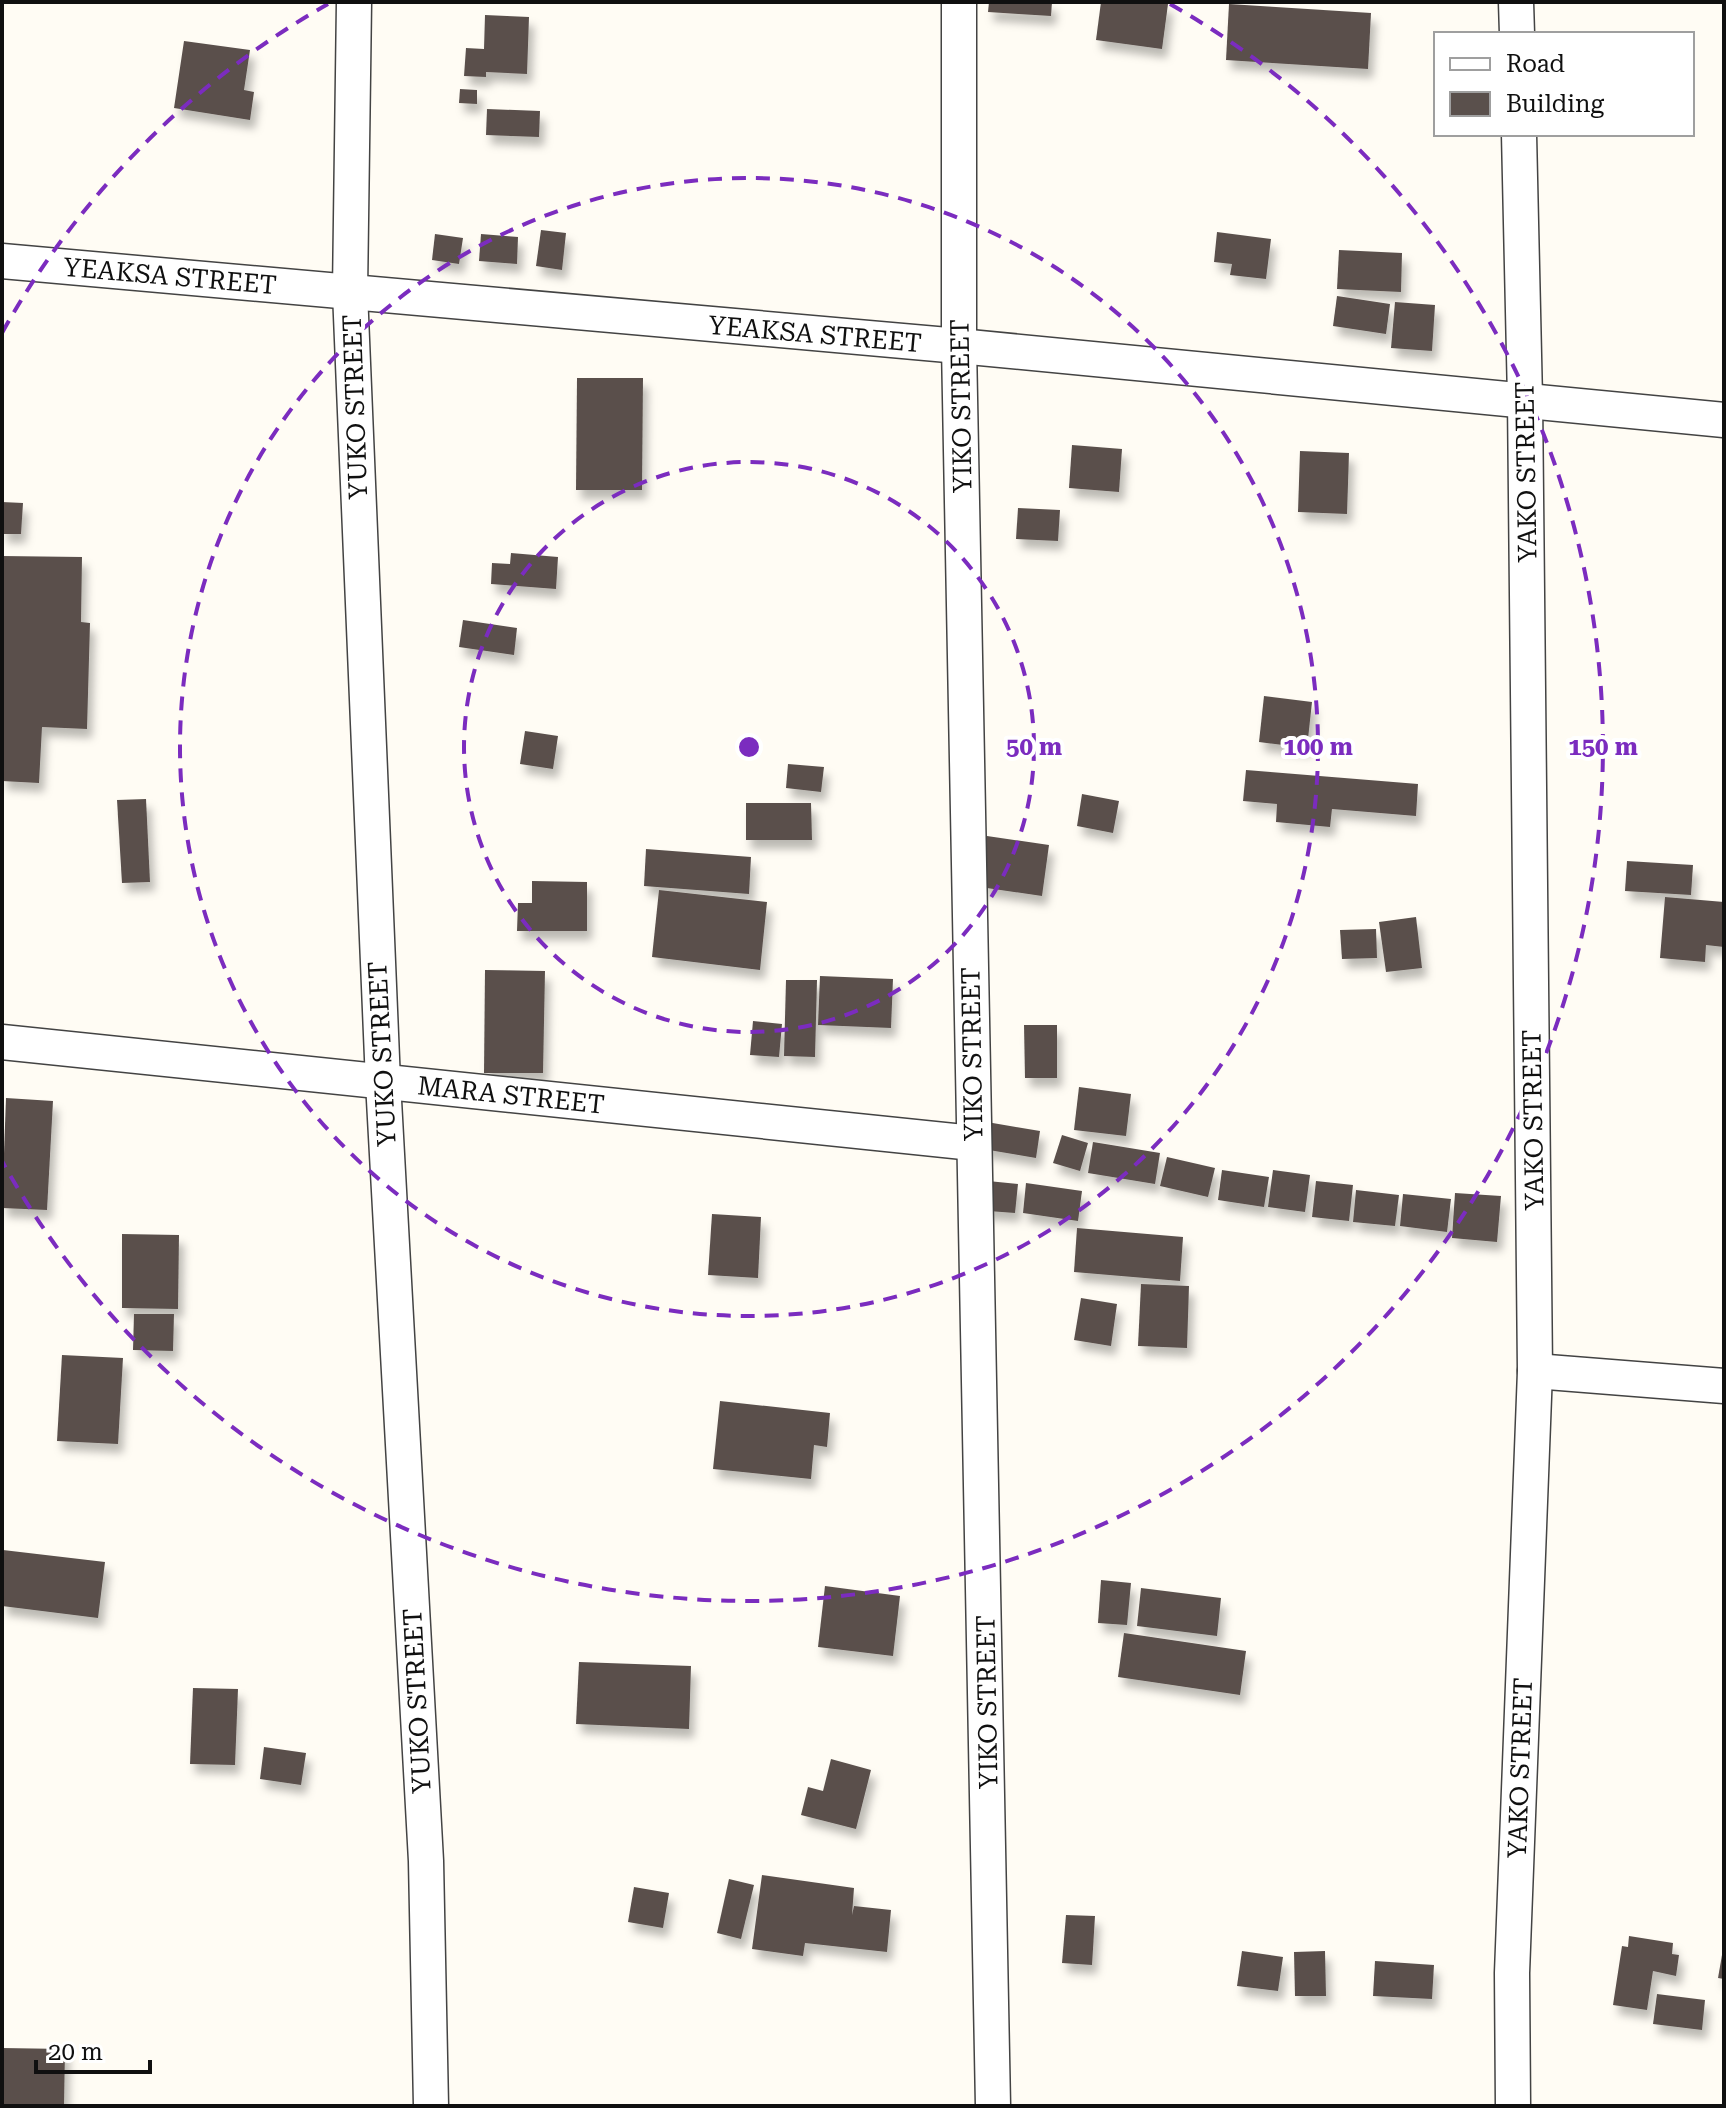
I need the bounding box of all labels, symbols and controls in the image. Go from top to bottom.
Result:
legend [1434,32,1694,136]
text: Road [1506,50,1565,78]
text: Building [1506,90,1604,118]
street label: YEAKSA STREET [62,252,278,300]
street label: YEAKSA STREET [707,310,923,358]
street label: YUKO STREET [337,314,373,500]
street label: YIKO STREET [944,319,978,493]
street label: YAKO STREET [1509,381,1543,563]
centre of rings [735,733,763,761]
text: 50 m [1006,733,1062,761]
text: 100 m [1283,733,1353,761]
text: 150 m [1568,733,1638,761]
street label: YUKO STREET [362,961,402,1147]
street label: YIKO STREET [955,967,989,1141]
street label: YAKO STREET [1516,1029,1550,1211]
street label: MARA STREET [416,1070,606,1120]
street label: YUKO STREET [397,1608,437,1794]
street label: YIKO STREET [970,1615,1004,1789]
street label: YAKO STREET [1502,1677,1538,1859]
scale bar [36,2024,150,2074]
text: 20 m [48,2038,103,2066]

